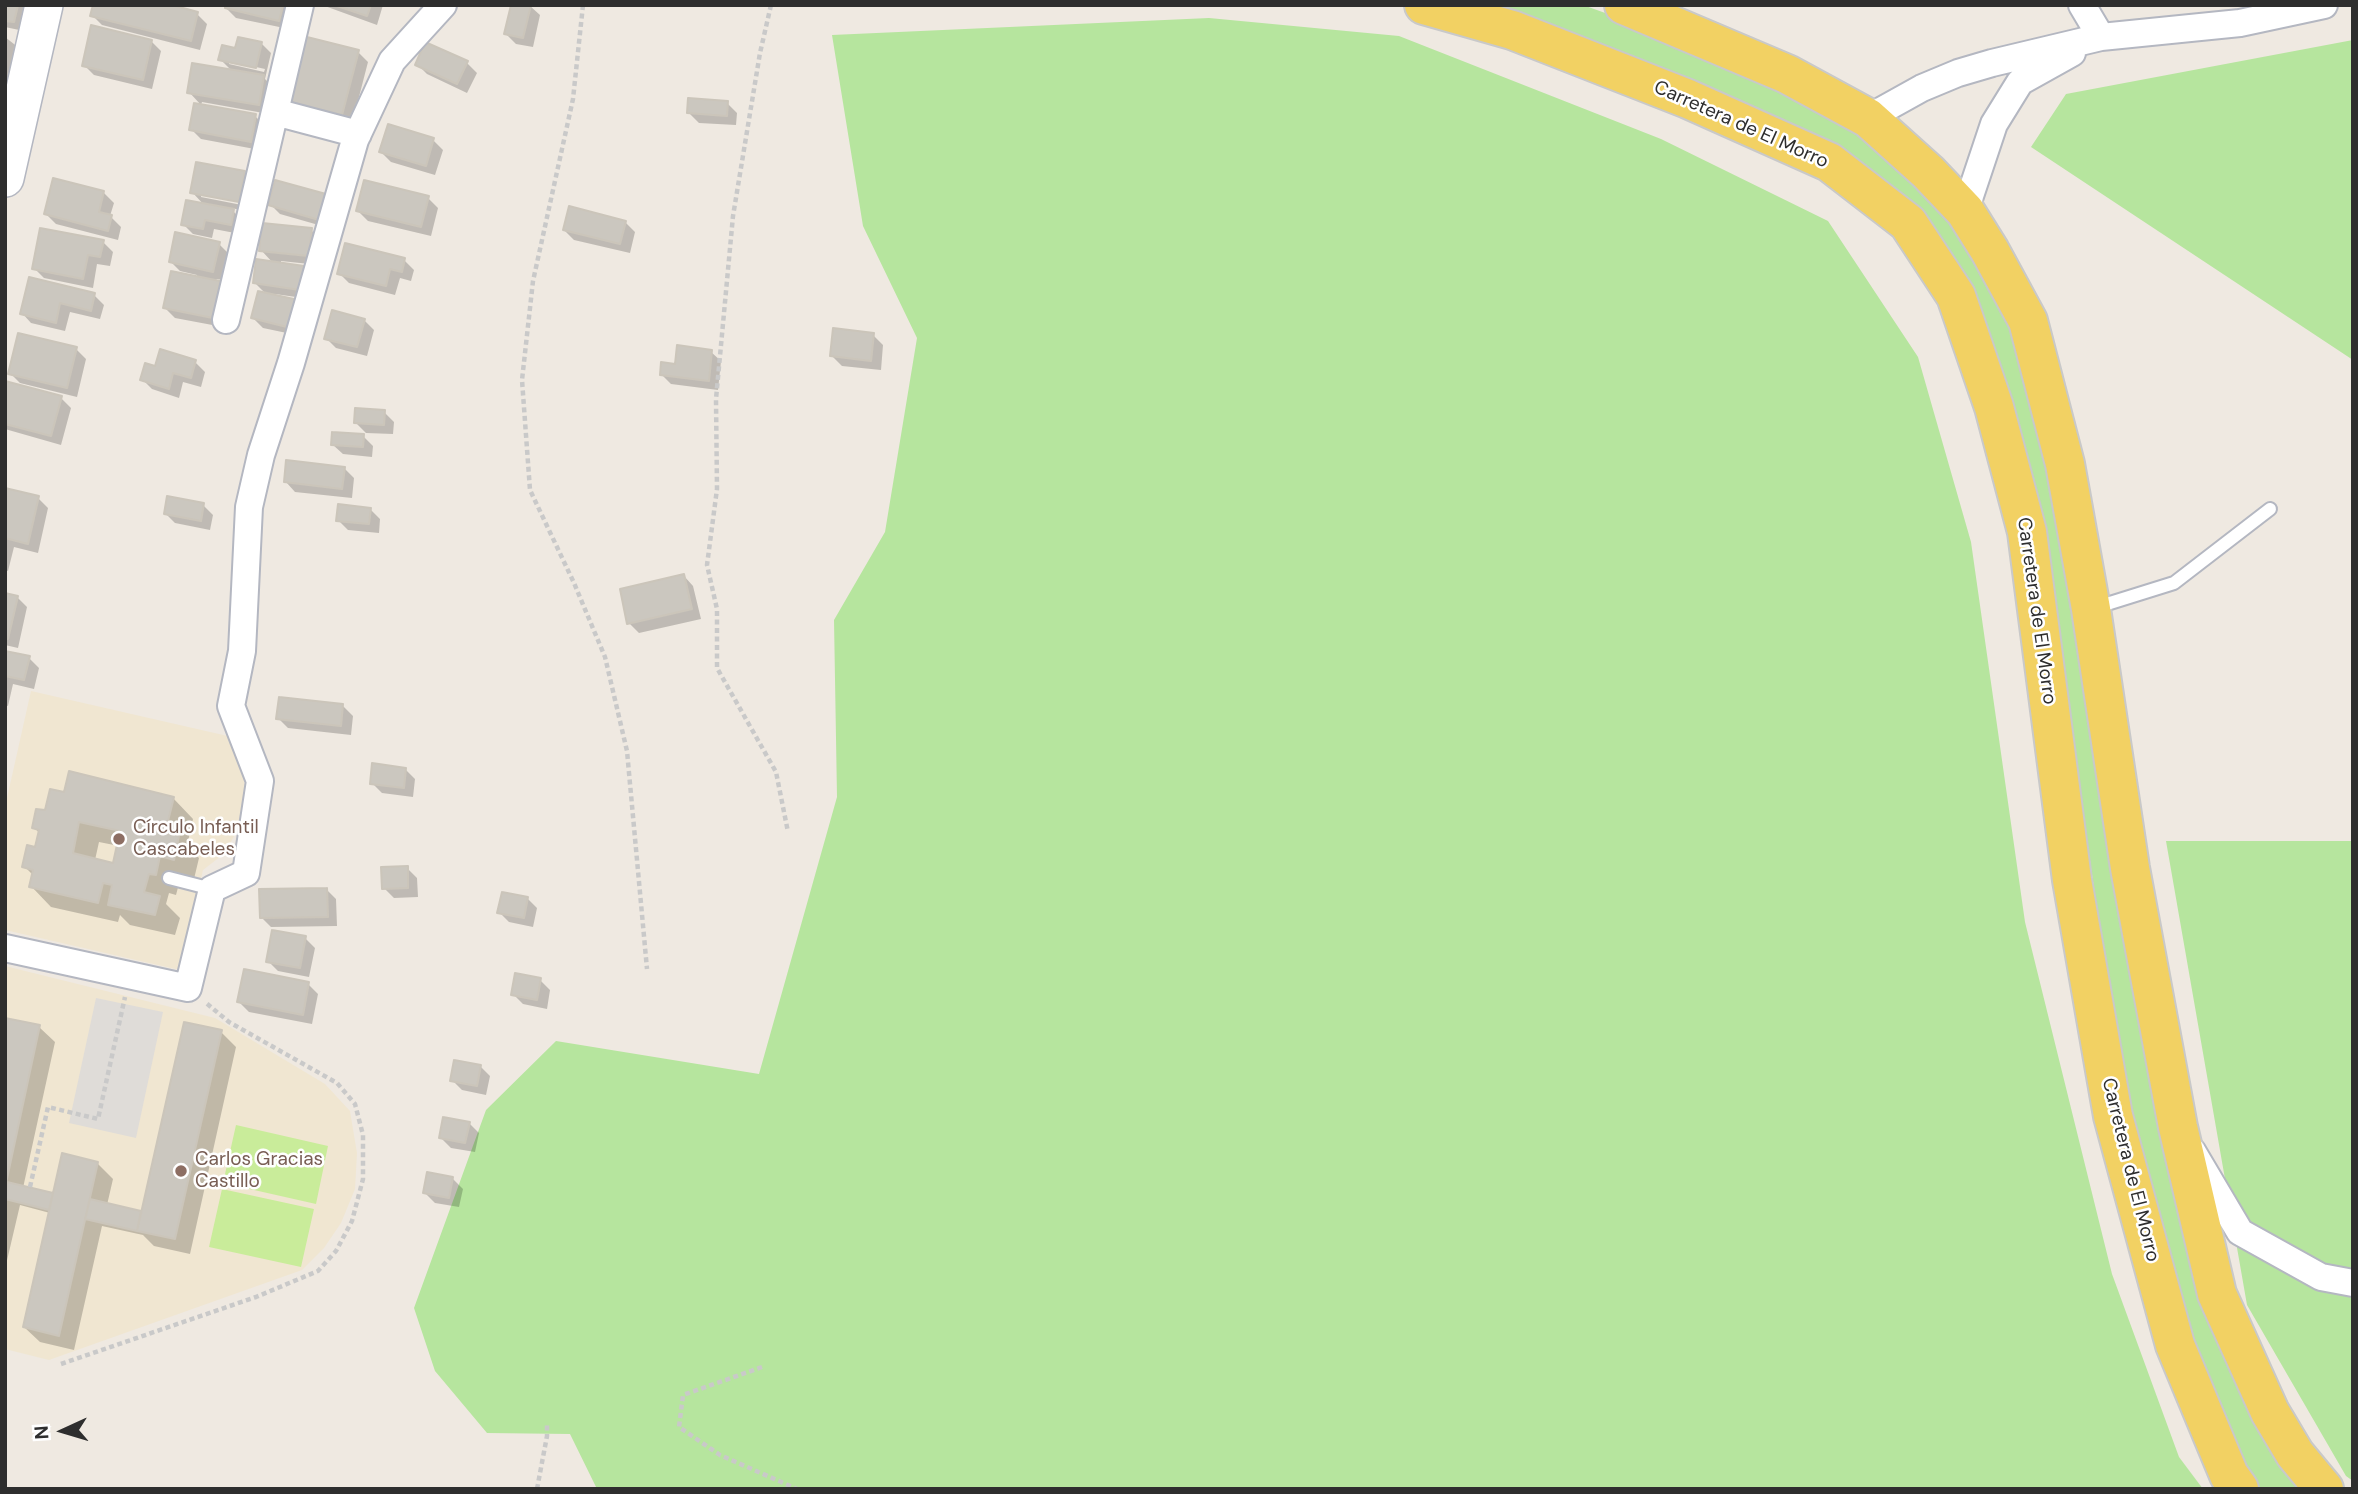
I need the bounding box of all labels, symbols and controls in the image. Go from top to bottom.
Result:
street label: Carretera de El Morro [1650,76,1832,174]
street label: Carretera de El Morro [2012,516,2060,706]
place label: Círculo Infantil Cascabeles [133,817,259,861]
marker: Círculo Infantil Cascabeles [111,831,127,847]
street label: Carretera de El Morro [2096,1076,2164,1264]
place label: Carlos Gracias Castillo [195,1149,323,1193]
marker: Carlos Gracias Castillo [173,1163,189,1179]
north arrow [28,1396,98,1466]
text: N [29,1425,55,1440]

